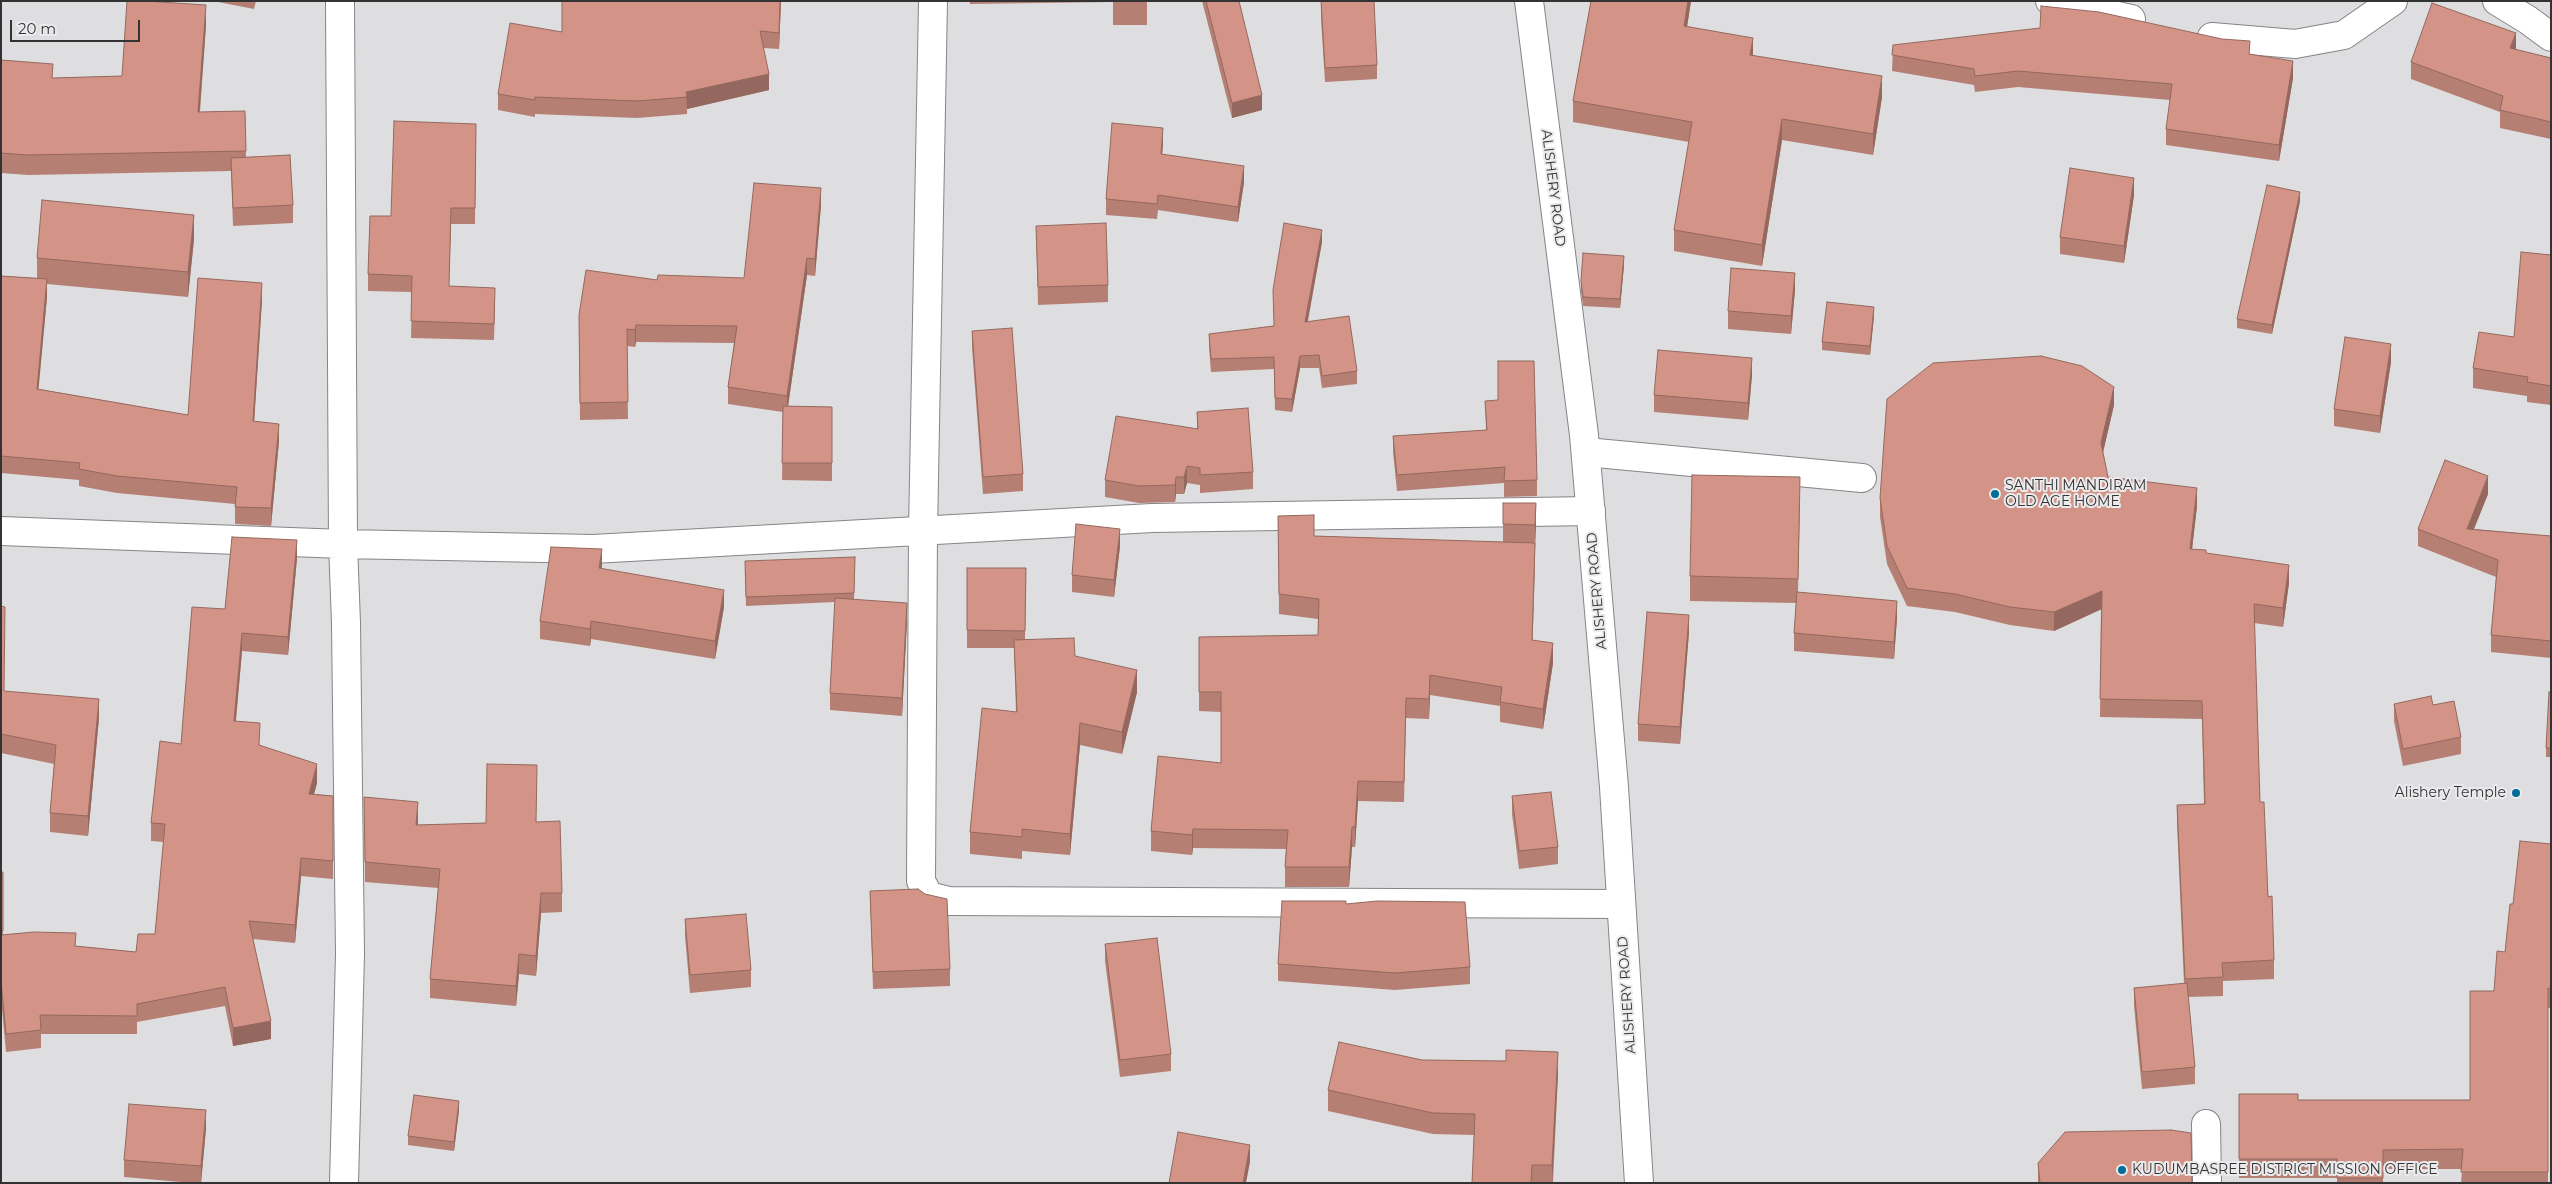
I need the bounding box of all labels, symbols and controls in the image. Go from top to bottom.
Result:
scale bar [12,10,142,42]
text: 20 m [18,19,56,38]
street label: ALISHERY ROAD [1537,129,1569,247]
place label: SANTHI MANDIRAM OLD AGE HOME [2005,478,2146,511]
marker: SANTHI MANDIRAM OLD AGE HOME [1989,488,2001,500]
street label: ALISHERY ROAD [1584,532,1610,650]
place label: Alishery Temple [2395,785,2506,801]
marker: Alishery Temple [2510,787,2522,799]
street label: ALISHERY ROAD [1615,936,1639,1054]
place label: KUDUMBASREE DISTRICT MISSION OFFICE [2132,1162,2437,1178]
marker: KUDUMBASREE DISTRICT MISSION OFFICE [2116,1164,2128,1176]

